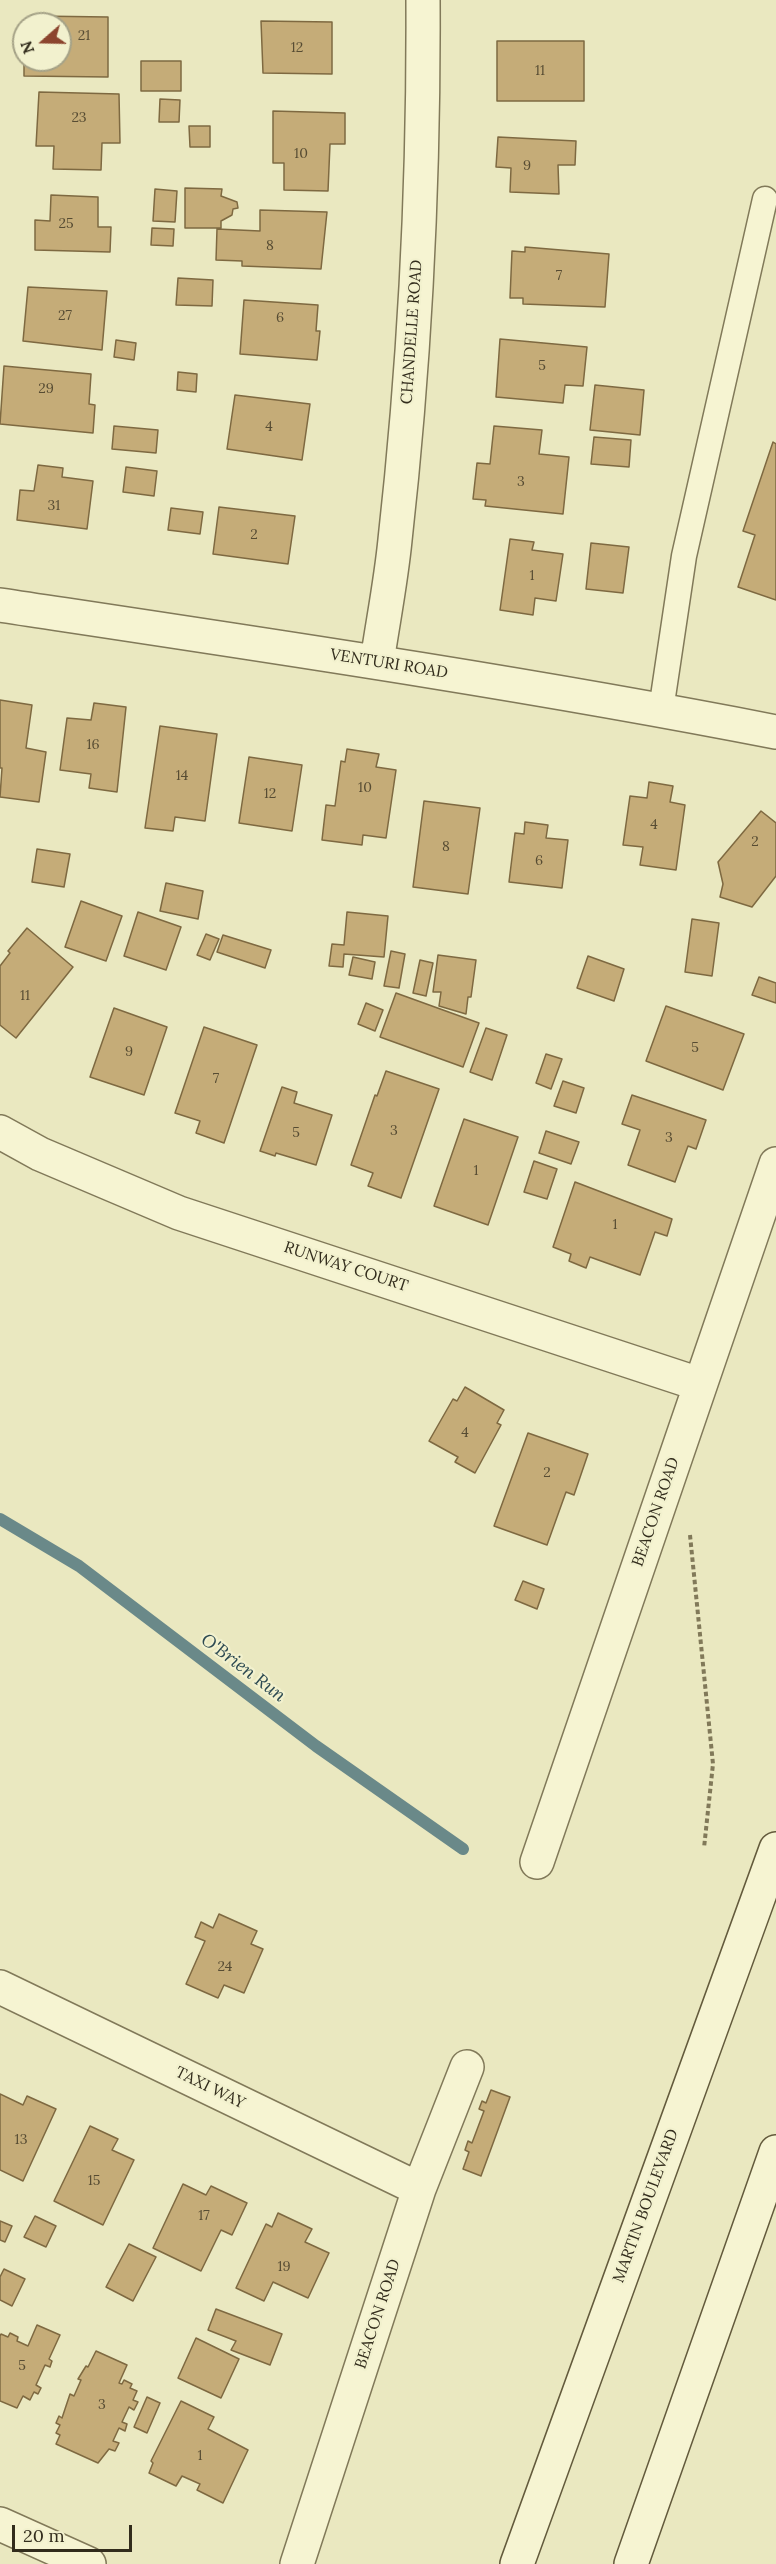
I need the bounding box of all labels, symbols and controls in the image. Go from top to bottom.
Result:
north arrow [12,12,72,72]
house number: 21 [78,28,90,44]
text: N [15,38,38,57]
house number: 12 [291,40,303,56]
house number: 11 [535,63,545,79]
house number: 23 [71,110,87,126]
house number: 10 [294,146,308,162]
house number: 9 [523,158,531,174]
house number: 25 [58,216,74,232]
house number: 8 [266,238,274,254]
street label: CHANDELLE ROAD [397,259,427,405]
house number: 7 [556,268,562,284]
house number: 27 [58,308,72,324]
house number: 6 [276,310,284,326]
house number: 5 [538,358,546,374]
house number: 29 [38,381,54,397]
house number: 4 [265,419,273,435]
house number: 3 [517,474,525,490]
house number: 31 [48,498,60,514]
house number: 2 [250,527,258,543]
house number: 1 [529,568,535,584]
street label: VENTURI ROAD [329,645,449,683]
house number: 16 [86,737,100,753]
house number: 14 [176,768,188,784]
house number: 10 [358,780,372,796]
house number: 12 [264,786,276,802]
house number: 4 [650,817,658,833]
house number: 2 [751,834,759,850]
house number: 8 [442,839,450,855]
house number: 6 [535,853,543,869]
house number: 11 [20,988,30,1004]
house number: 5 [691,1040,699,1056]
house number: 9 [125,1044,133,1060]
house number: 7 [213,1071,219,1087]
house number: 3 [390,1123,398,1139]
house number: 5 [292,1125,300,1141]
house number: 3 [665,1130,673,1146]
house number: 1 [473,1163,479,1179]
house number: 1 [612,1217,618,1233]
street label: RUNWAY COURT [282,1238,410,1296]
house number: 4 [461,1425,469,1441]
street label: BEACON ROAD [628,1455,684,1569]
house number: 2 [543,1465,551,1481]
water label: O'Brien Run [196,1629,290,1707]
house number: 24 [218,1959,232,1975]
street label: TAXI WAY [172,2063,248,2113]
street label: MARTIN BOULEVARD [609,2126,683,2286]
house number: 13 [15,2132,27,2148]
house number: 15 [88,2173,100,2189]
house number: 17 [198,2208,210,2224]
street label: BEACON ROAD [351,2257,405,2371]
house number: 19 [277,2259,291,2275]
house number: 5 [18,2358,26,2374]
house number: 3 [98,2397,106,2413]
house number: 1 [197,2448,203,2464]
scale bar [15,2513,135,2551]
text: 20 m [23,2524,65,2547]

